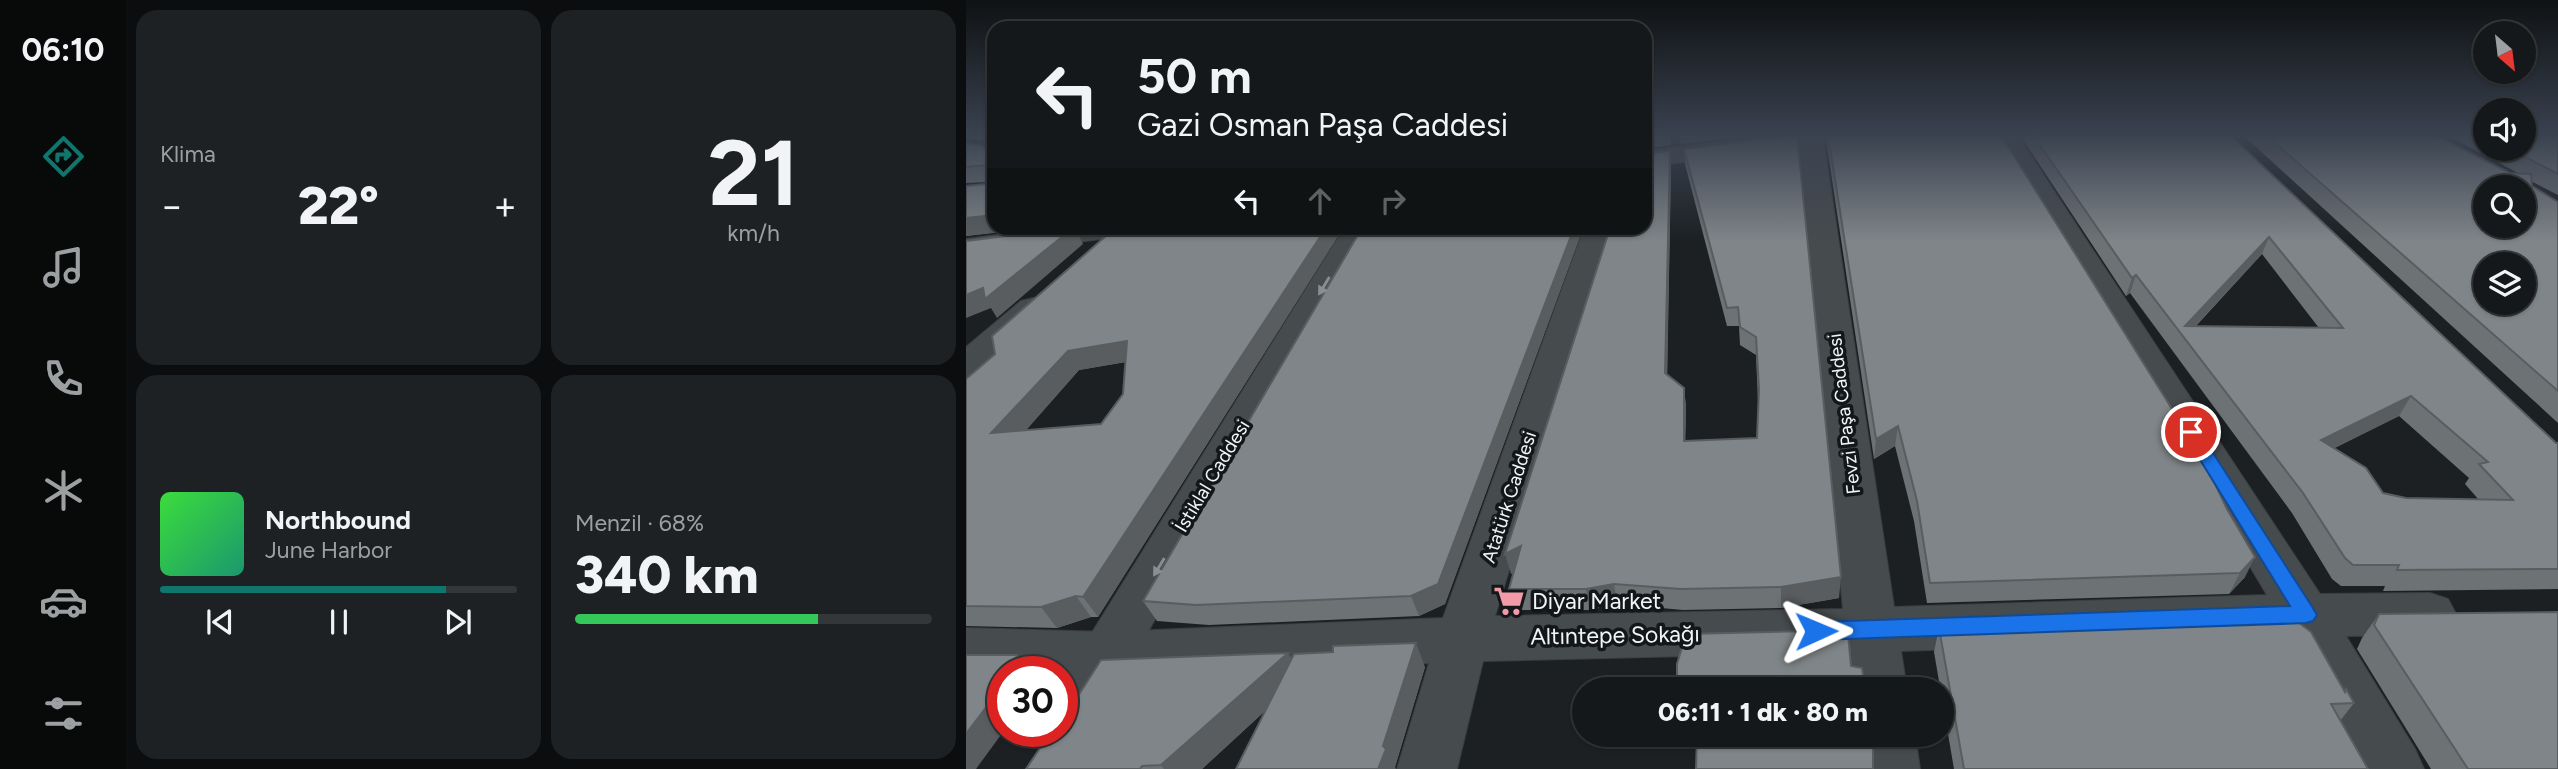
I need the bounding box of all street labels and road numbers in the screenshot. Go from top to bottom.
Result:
street label: Fevzi Paşa Caddesi [1823,332,1865,496]
street label: İstiklal Caddesi [1169,416,1255,536]
street label: Atatürk Caddesi [1477,428,1541,566]
street label: Altıntepe Sokağı [1530,620,1700,650]

